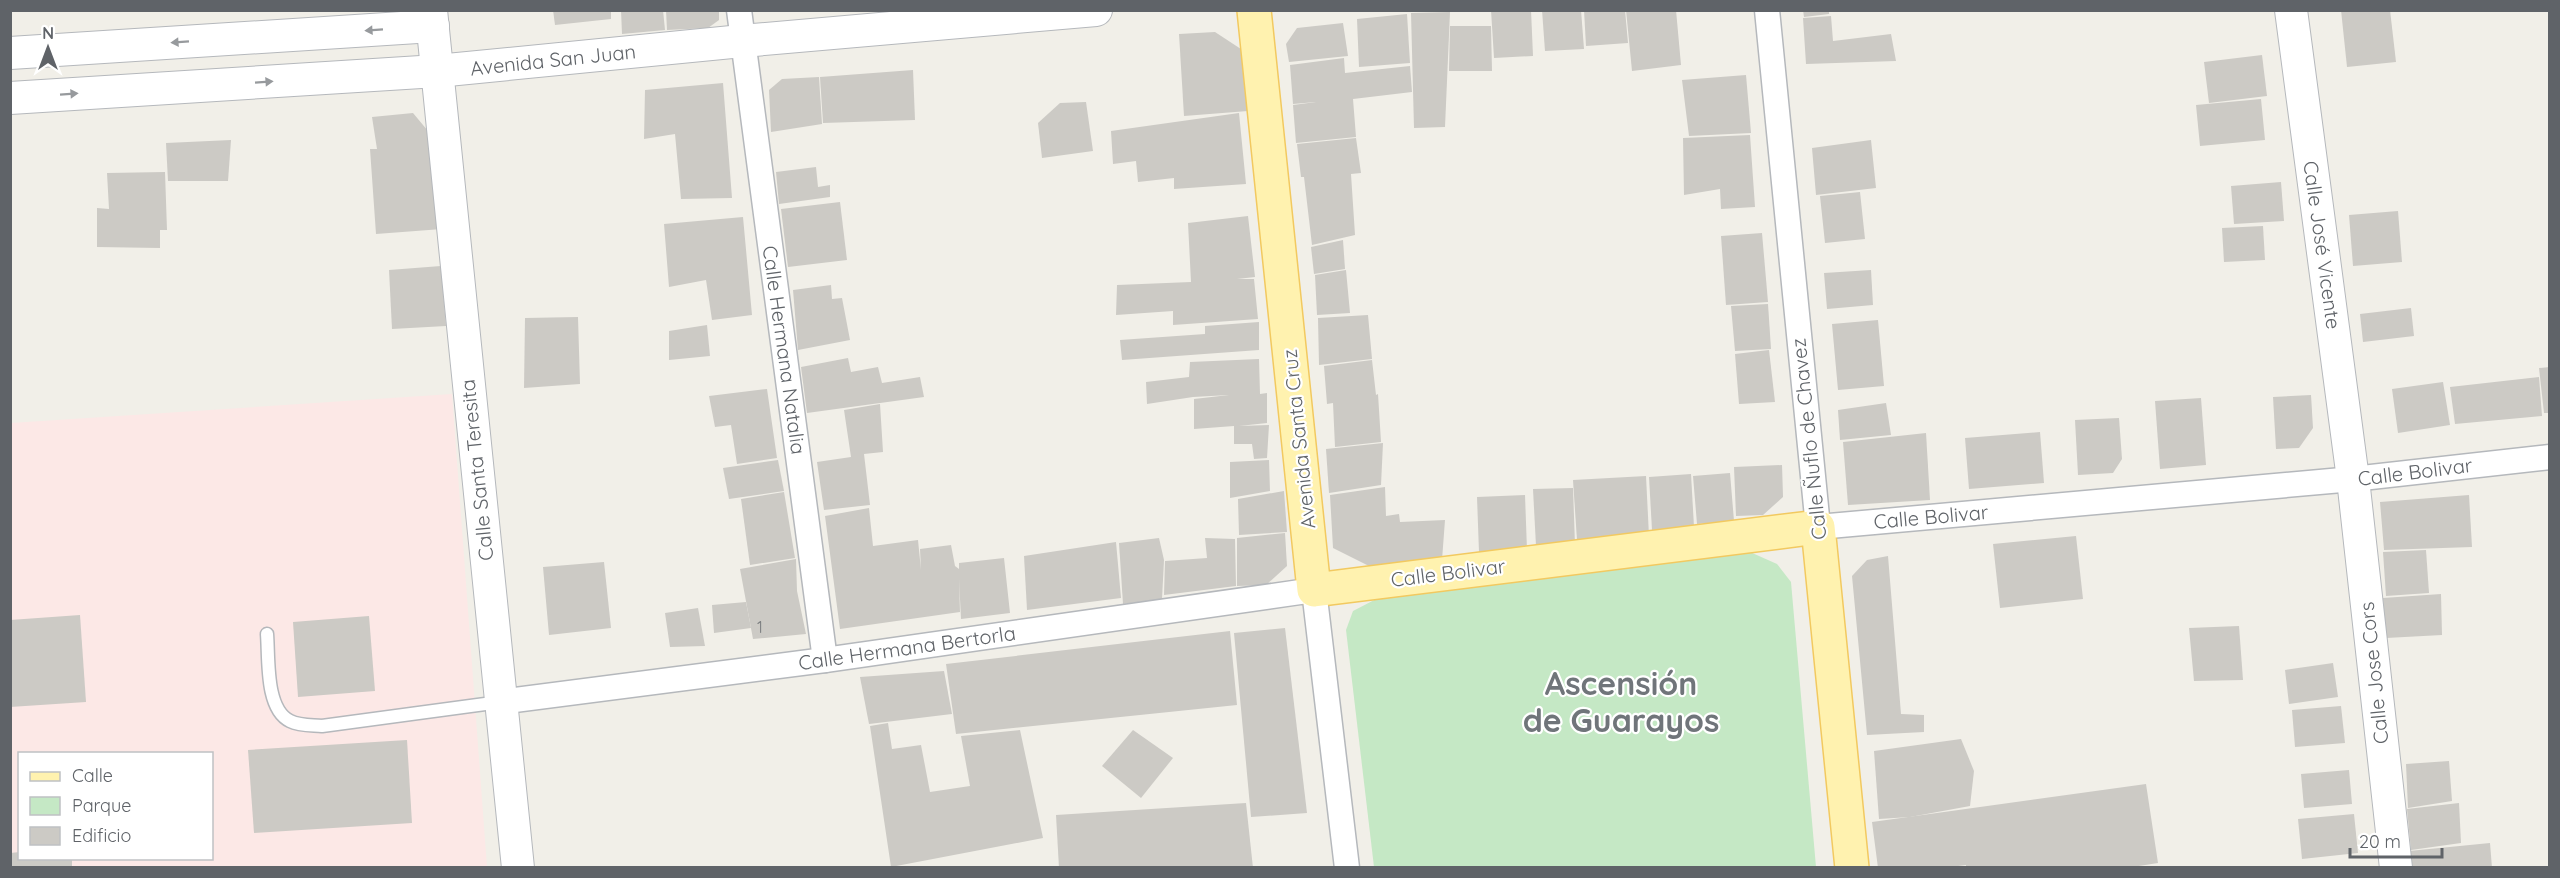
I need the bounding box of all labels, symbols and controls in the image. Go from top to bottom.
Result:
north arrow [18,18,78,78]
text: N [42,23,54,43]
one-way arrow [365,25,384,35]
one-way arrow [170,37,189,47]
street label: Avenida San Juan [469,38,637,81]
one-way arrow [254,78,273,87]
one-way arrow [59,90,78,99]
street label: Calle José Vicente [2298,159,2347,331]
street label: Calle Hermana Natalia [757,244,812,456]
street label: Calle Ñuflo de Chavez [1785,337,1832,541]
street label: Avenida Santa Cruz [1277,348,1320,530]
street label: Calle Santa Teresita [455,378,498,562]
street label: Calle Bolivar [2356,452,2474,491]
street label: Calle Bolivar [1872,499,1990,534]
street label: Calle Bolivar [1389,553,1507,592]
street label: Calle Jose Cors [2354,601,2393,745]
house number: 1 [757,617,763,637]
street label: Calle Hermana Bertorla [797,620,1017,675]
district label: Ascensión de Guarayos [1523,663,1719,740]
legend [18,752,213,860]
text: Calle [72,764,113,787]
text: Parque [72,794,131,817]
scale bar [2350,821,2442,859]
text: Edificio [72,824,131,847]
text: 20 m [2359,830,2401,853]

